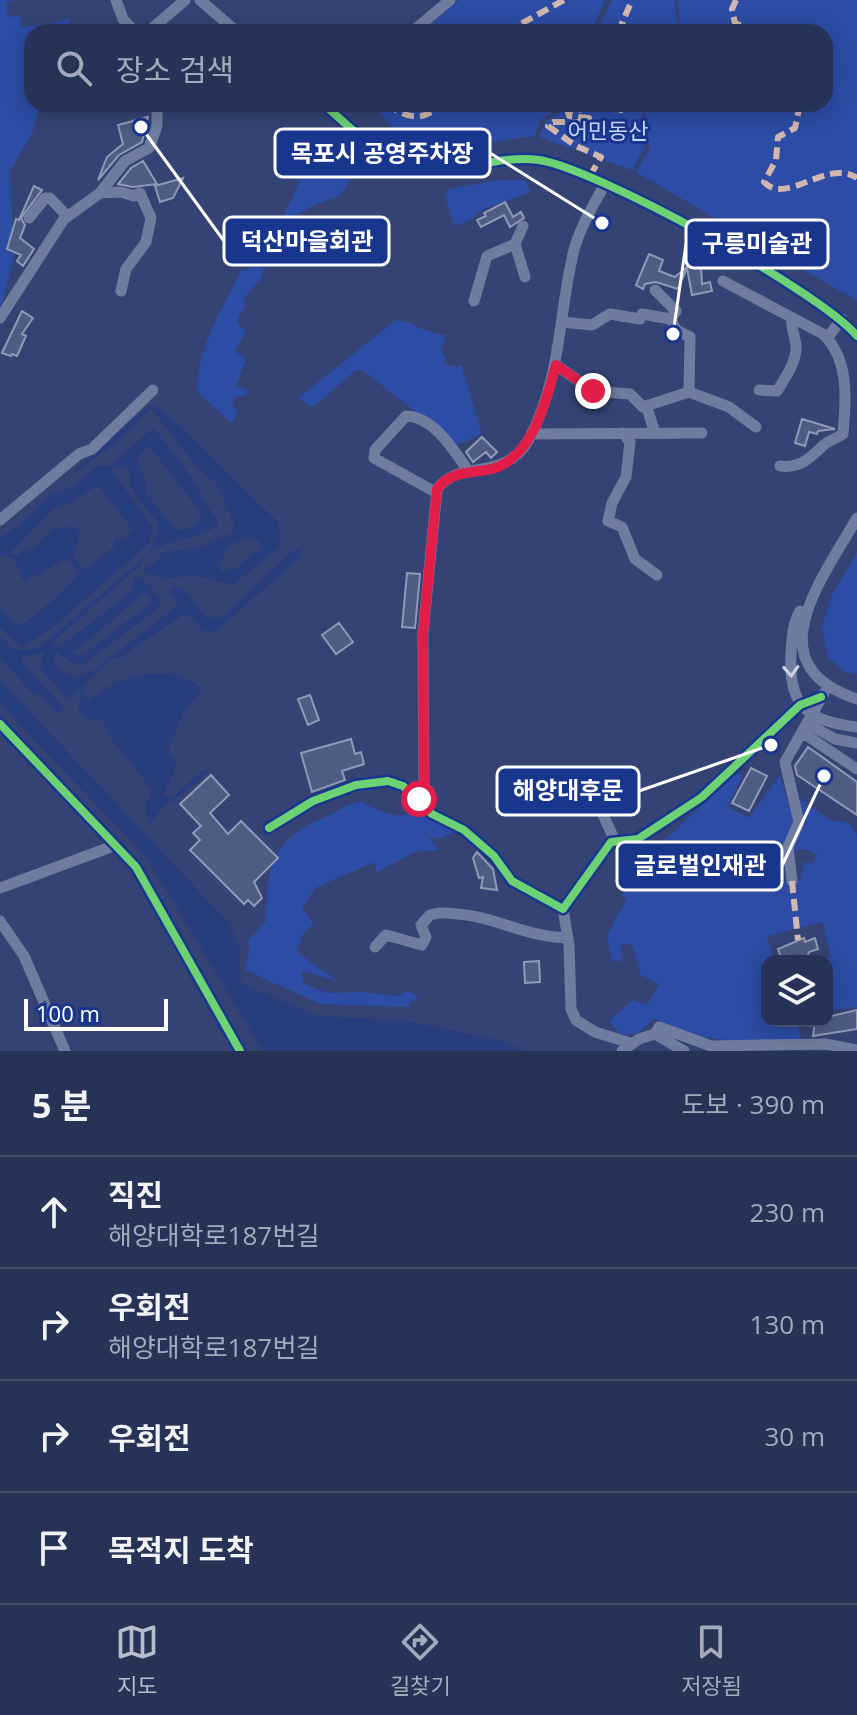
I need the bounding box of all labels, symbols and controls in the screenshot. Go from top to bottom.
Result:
search box [24,24,833,112]
icon: search [52,46,96,90]
text: 장소 검색 [116,49,234,90]
park label: 어민동산 [568,115,648,145]
callout: 목포시 공영주차장 [275,129,490,177]
text: 목포시 공영주차장 [291,136,473,169]
callout: 덕산마을회관 [224,217,389,265]
callout: 구릉미술관 [686,220,828,268]
text: 덕산마을회관 [241,224,373,257]
text: 구릉미술관 [702,226,812,259]
route end [575,373,611,409]
one-way arrow [783,665,800,678]
callout: 해양대후문 [497,767,639,815]
text: 해양대후문 [513,773,623,806]
route start [401,781,437,817]
callout: 글로벌인재관 [617,842,782,890]
text: 글로벌인재관 [634,848,766,881]
map controls [761,955,833,1027]
button: layers [761,955,833,1027]
scale bar [24,995,168,1031]
text: 100 m [36,998,100,1028]
text: 5 분 [32,1082,92,1128]
text: 도보 · 390 m [681,1086,825,1122]
text: 직진 [108,1174,163,1215]
icon: ahead [32,1190,76,1234]
text: 230 m [750,1194,825,1230]
text: 해양대학로187번길 [108,1217,320,1253]
text: 우회전 [108,1286,191,1327]
icon: right [32,1302,76,1346]
text: 130 m [750,1306,825,1342]
text: 해양대학로187번길 [108,1329,320,1365]
icon: right [32,1414,76,1458]
text: 우회전 [108,1417,191,1458]
text: 30 m [764,1418,825,1454]
icon: arrive [32,1526,76,1570]
text: 목적지 도착 [108,1529,254,1570]
tab: 지도 [115,1620,159,1700]
tab: 길찾기 [390,1620,450,1700]
tab: 저장됨 [681,1620,742,1700]

